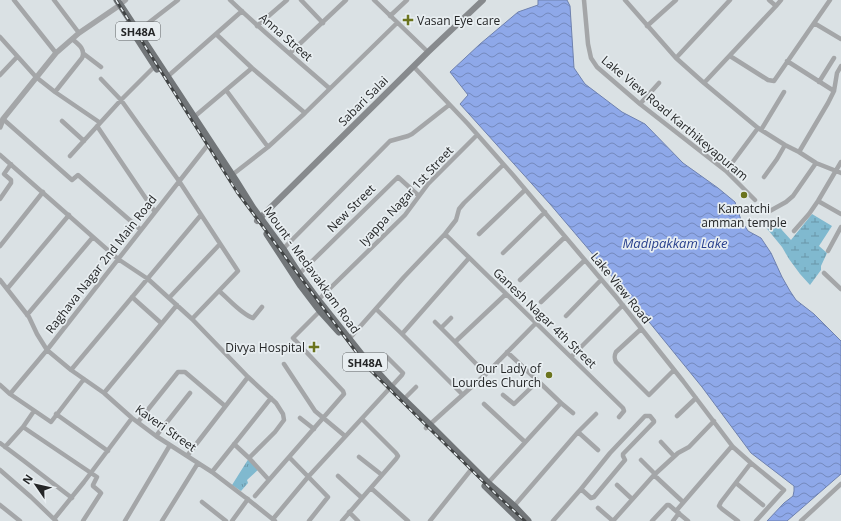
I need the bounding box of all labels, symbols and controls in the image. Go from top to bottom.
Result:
street label: Anna Street [256,9,316,65]
place label: Vasan Eye care [417,12,501,29]
marker: Vasan Eye care [402,14,414,26]
road number: SH48A [116,22,160,40]
street label: Lake View Road Karthikeyapuram [598,51,752,185]
street label: Sabari Salai [334,72,392,130]
street label: Iyappa Nagar 1st Street [355,142,457,250]
street label: New Street [323,180,379,236]
marker: Kamatchi amman temple [739,190,749,200]
street label: Raghava Nagar 2nd Main Road [41,191,161,337]
place label: Kamatchi amman temple [701,200,787,231]
street label: Mount - Medavakkam Road [260,203,364,337]
water label: Madipakkam Lake [622,234,728,252]
street label: Lake View Road [587,249,655,327]
street label: Ganesh Nagar 4th Street [490,264,600,372]
place label: Divya Hospital [225,339,305,356]
marker: Divya Hospital [308,341,320,353]
road number: SH48A [343,353,387,371]
place label: Our Lady of Lourdes Church [452,360,542,391]
marker: Our Lady of Lourdes Church [544,370,554,380]
street label: Kaveri Street [132,401,200,455]
north arrow [16,465,56,505]
text: N [19,471,36,487]

